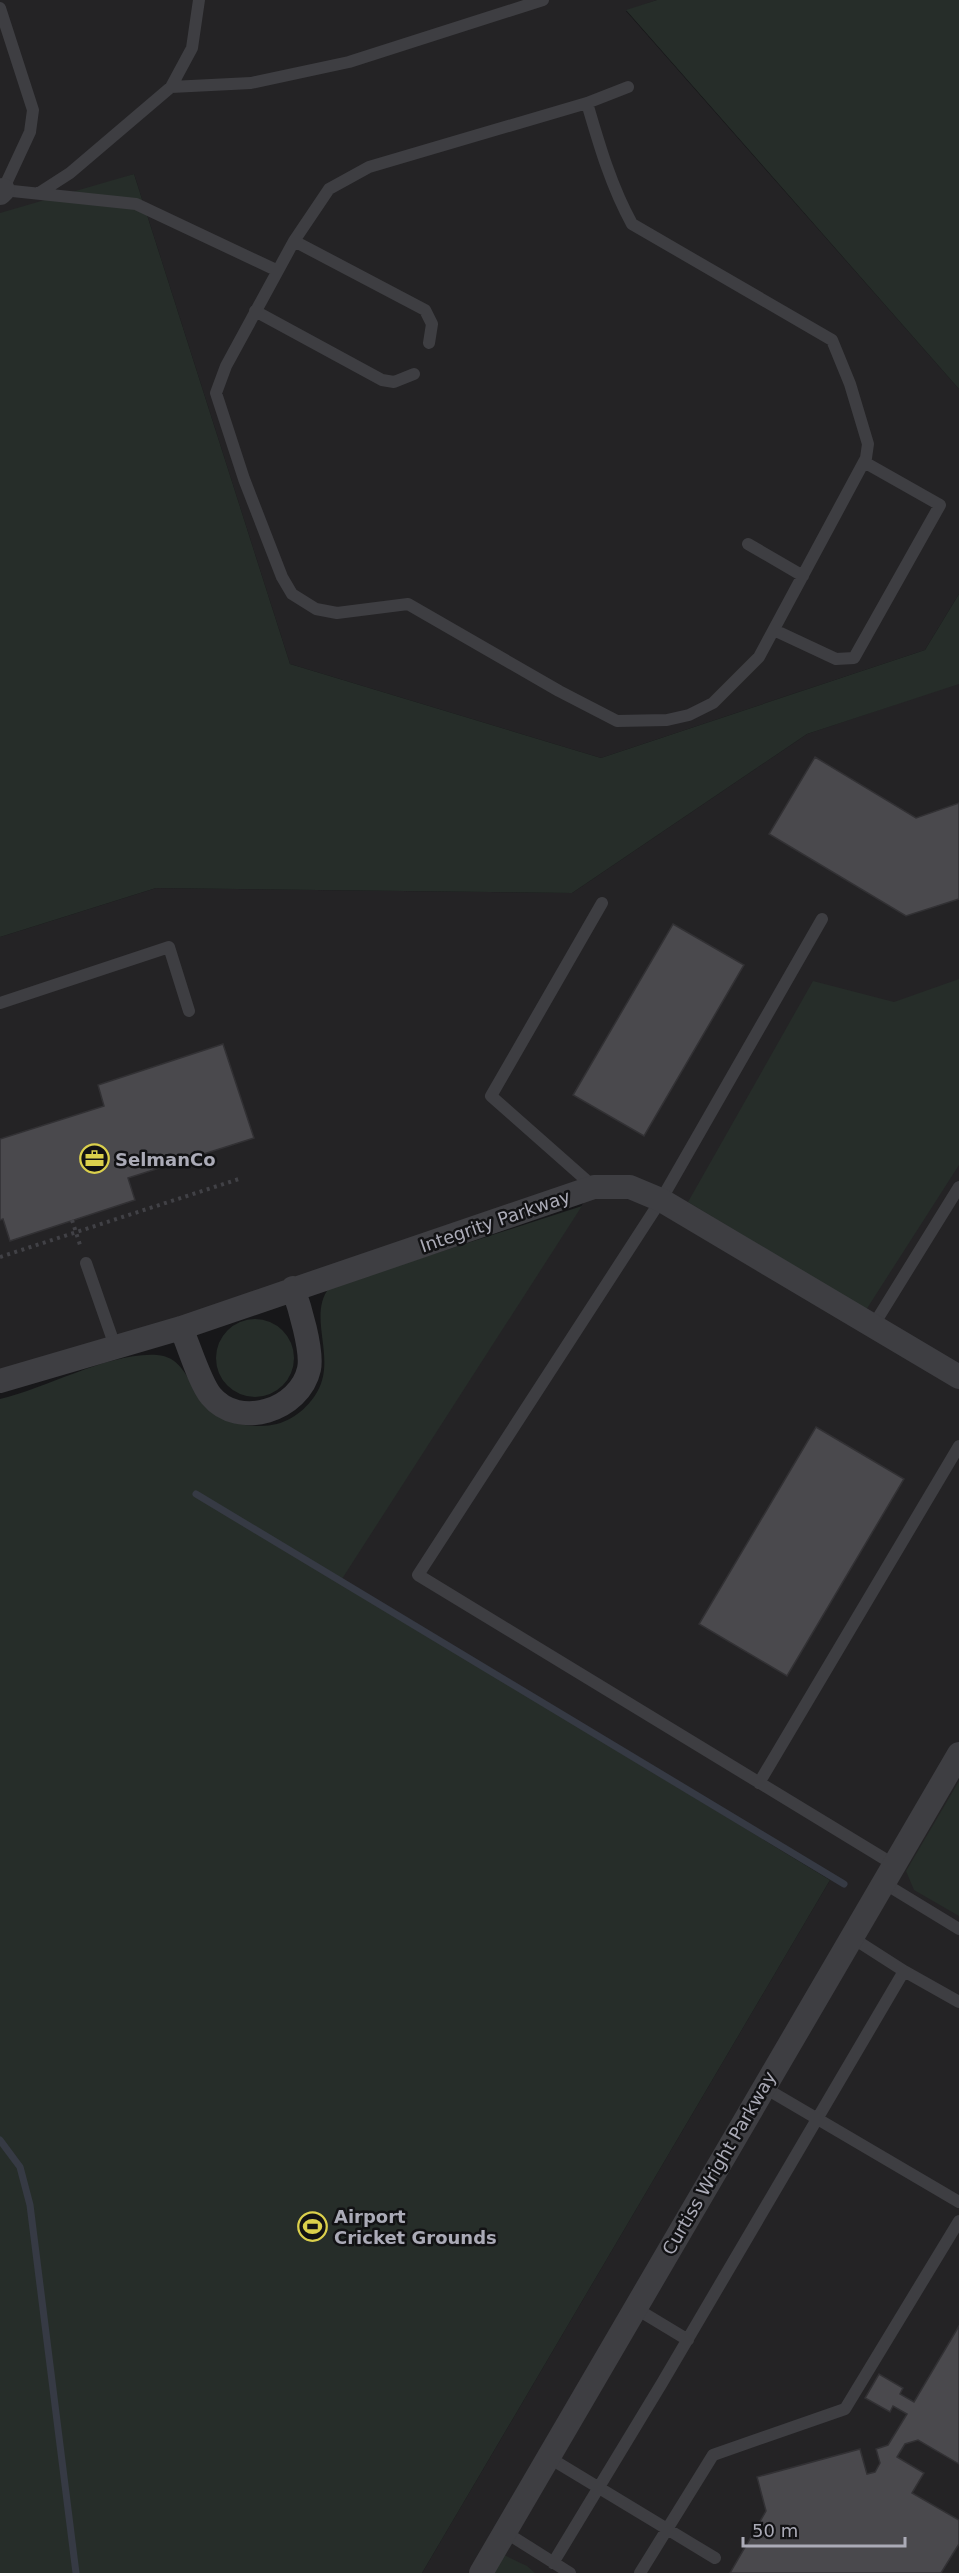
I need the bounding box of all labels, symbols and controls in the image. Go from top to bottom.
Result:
office icon: SelmanCo [78,1143,110,1175]
place label: SelmanCo [115,1149,216,1170]
street label: Integrity Parkway [417,1185,573,1257]
street label: Curtiss Wright Parkway [658,2067,780,2258]
place label: Airport Cricket Grounds [334,2206,497,2248]
sports icon: Airport Cricket Grounds [297,2210,329,2242]
scale bar [743,2510,905,2548]
text: 50 m [752,2520,798,2541]

